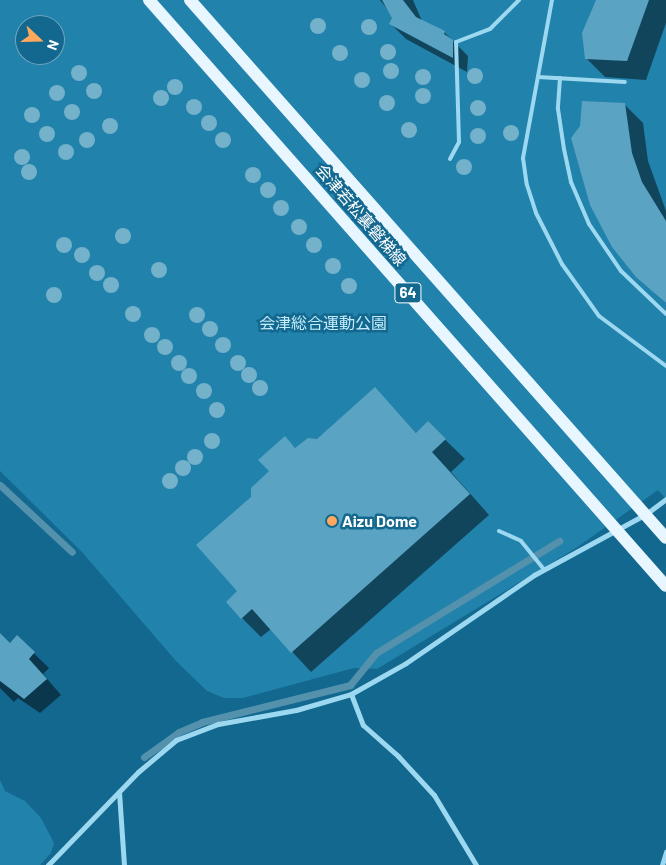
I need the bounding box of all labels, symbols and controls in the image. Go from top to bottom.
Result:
north arrow [15,15,65,65]
text: N [44,38,63,53]
street label: 会津若松裏磐梯線 [312,160,410,270]
road number: 64 [394,280,422,306]
park label: 会津総合運動公園 [259,313,387,333]
place label: Aizu Dome [342,511,417,531]
marker: Aizu Dome [326,515,338,527]

